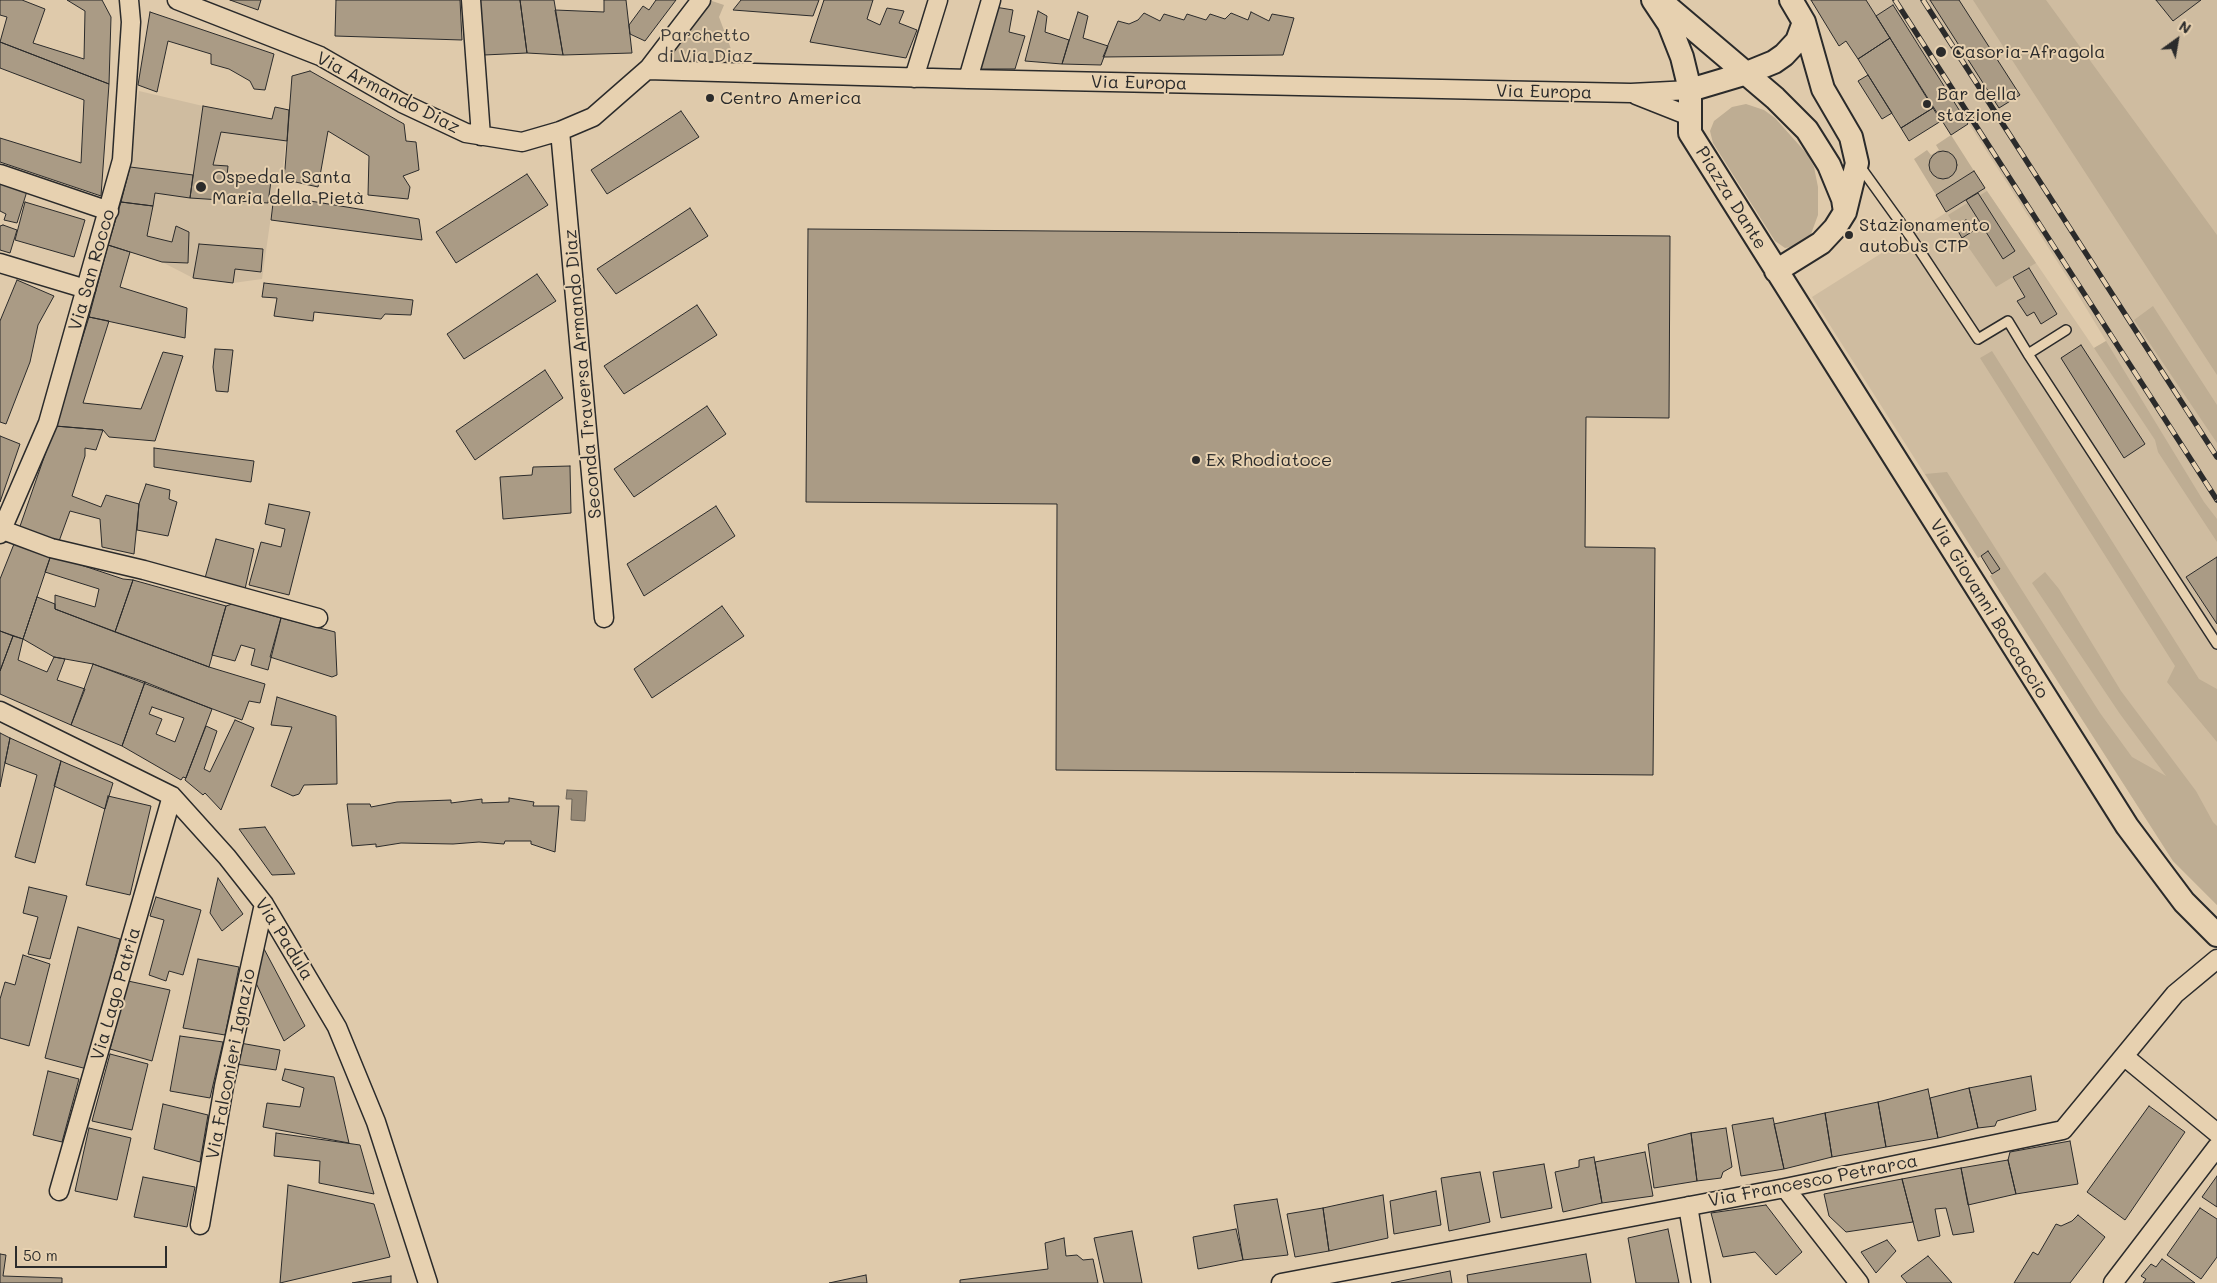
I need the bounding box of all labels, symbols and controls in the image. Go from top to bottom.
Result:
north arrow [2152,15,2202,65]
text: N [2176,16,2195,38]
park label: Parchetto di Via Diaz [657,24,753,66]
place label: Casoria-Afragola [1952,41,2105,63]
marker: Casoria-Afragola [1934,45,1948,59]
street label: Via Armando Diaz [313,48,463,138]
street label: Via Europa [1091,71,1187,95]
street label: Via Europa [1496,80,1592,104]
place label: Bar della stazione [1937,83,2017,126]
place label: Centro America [720,87,862,109]
marker: Centro America [704,92,716,104]
marker: Bar della stazione [1921,98,1933,110]
street label: Piazza Dante [1691,143,1771,253]
place label: Ospedale Santa Maria della Pietà [212,166,364,208]
marker: Ospedale Santa Maria della Pietà [194,180,208,194]
street label: Via San Rocco [64,207,120,333]
place label: Stazionamento autobus CTP [1859,214,1990,256]
street label: Seconda Traversa Armando Diaz [560,228,606,520]
marker: Stazionamento autobus CTP [1843,229,1855,241]
place label: Ex Rhodiatoce [1206,449,1332,471]
marker: Ex Rhodiatoce [1190,454,1202,466]
street label: Via Giovanni Boccaccio [1925,515,2053,703]
street label: Via Padula [250,894,318,984]
street label: Via Lago Patria [87,925,145,1063]
street label: Via Falconieri Ignazio [202,967,260,1161]
street label: Via Francesco Petrarca [1706,1150,1920,1212]
scale bar [18,1236,170,1268]
text: 50 m [23,1245,58,1265]

